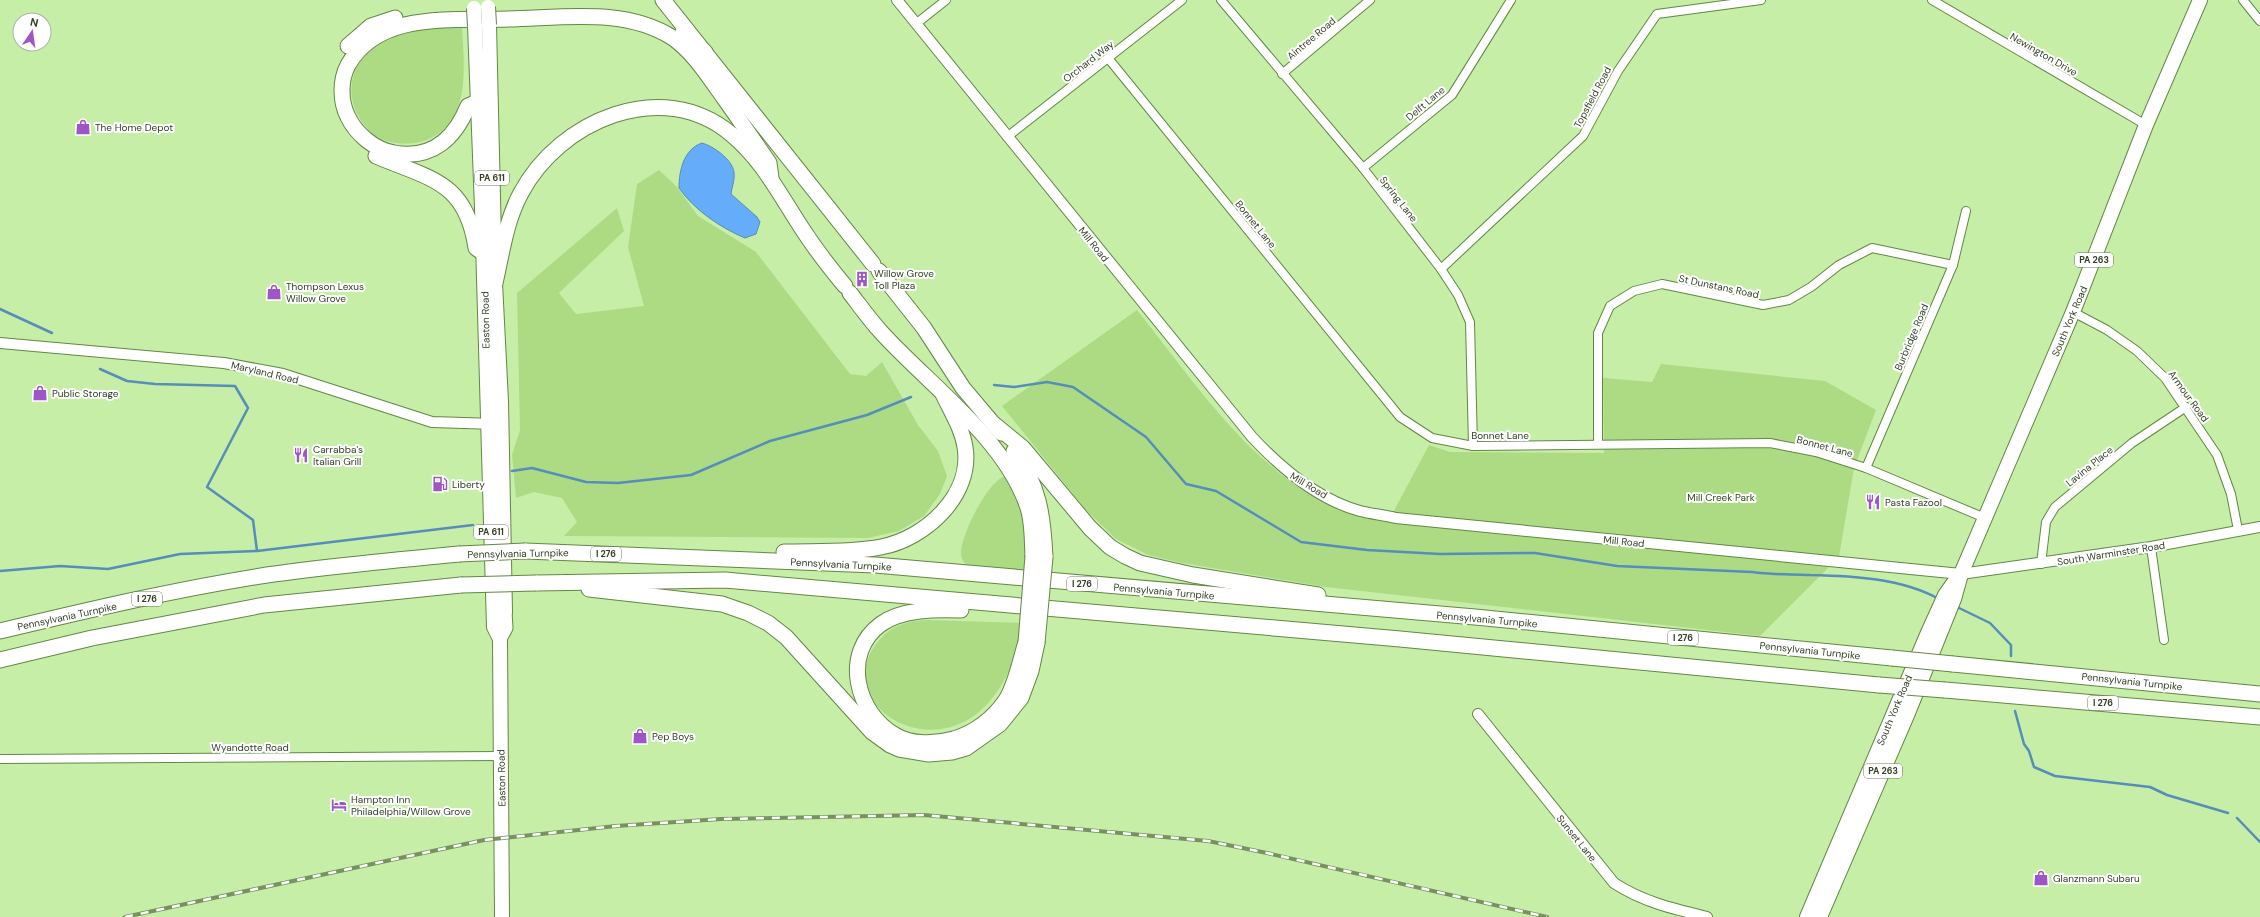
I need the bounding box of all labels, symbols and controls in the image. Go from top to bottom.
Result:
north arrow [12,12,52,52]
street label: Aintree Road [1284,14,1338,62]
text: N [29,15,40,30]
street label: Newington Drive [2008,30,2080,79]
street label: Orchard Way [1060,37,1117,85]
street label: Topsfield Road [1571,64,1614,130]
street label: Delft Lane [1403,83,1448,123]
shop icon: The Home Depot [74,118,92,136]
place label: The Home Depot [95,121,173,134]
road number: PA 611 [475,171,509,185]
street label: Spring Lane [1377,174,1421,225]
street label: Bonnet Lane [1232,198,1279,251]
street label: Mill Road [1076,224,1112,264]
road number: PA 263 [2075,253,2113,267]
place label: Willow Grove Toll Plaza [874,267,934,292]
building icon: Willow Grove Toll Plaza [853,270,871,288]
street label: St Dunstans Road [1678,272,1760,301]
place label: Thompson Lexus Willow Grove [286,280,364,305]
shop icon: Thompson Lexus Willow Grove [265,283,283,301]
street label: South York Road [2049,284,2090,358]
street label: Easton Road [479,291,492,349]
street label: Burbridge Road [1892,302,1931,372]
street label: Maryland Road [230,358,300,387]
street label: Armour Road [2166,368,2212,425]
shop icon: Public Storage [31,384,49,402]
place label: Public Storage [52,387,119,400]
street label: Bonnet Lane [1471,429,1529,442]
street label: Bonnet Lane [1795,433,1855,460]
place label: Carrabba's Italian Grill [313,443,363,468]
street label: Lavina Place [2063,443,2116,489]
restaurant icon: Carrabba's Italian Grill [292,446,310,464]
street label: Mill Road [1288,469,1330,502]
fuel station icon: Liberty [431,475,449,493]
place label: Liberty [452,478,485,491]
park label: Mill Creek Park [1687,491,1755,504]
restaurant icon: Pasta Fazool [1864,493,1882,511]
place label: Pasta Fazool [1885,496,1942,509]
road number: PA 611 [474,525,508,539]
street label: Mill Road [1603,533,1645,550]
street label: South Warminster Road [2056,539,2166,568]
street label: Pennsylvania Turnpike [467,546,569,561]
road number: I 276 [591,547,621,561]
street label: Pennsylvania Turnpike [790,555,892,574]
road number: I 276 [1067,577,1097,591]
street label: Pennsylvania Turnpike [1113,581,1215,602]
road number: I 276 [132,592,162,606]
street label: Pennsylvania Turnpike [16,600,118,633]
street label: Pennsylvania Turnpike [1436,609,1538,630]
road number: I 276 [1668,631,1698,645]
street label: Pennsylvania Turnpike [1759,639,1861,662]
street label: Pennsylvania Turnpike [2081,670,2183,693]
street label: South York Road [1874,673,1915,747]
road number: I 276 [2088,696,2118,710]
shop icon: Pep Boys [631,727,649,745]
place label: Pep Boys [652,730,694,743]
street label: Wyandotte Road [211,741,289,754]
street label: Easton Road [495,749,508,807]
road number: PA 263 [1864,764,1902,778]
place label: Hampton Inn Philadelphia/Willow Grove [351,793,471,818]
hotel icon: Hampton Inn Philadelphia/Willow Grove [330,796,348,814]
street label: Sunset Lane [1554,812,1600,865]
shop icon: Glanzmann Subaru [2032,869,2050,887]
place label: Glanzmann Subaru [2053,872,2140,885]

